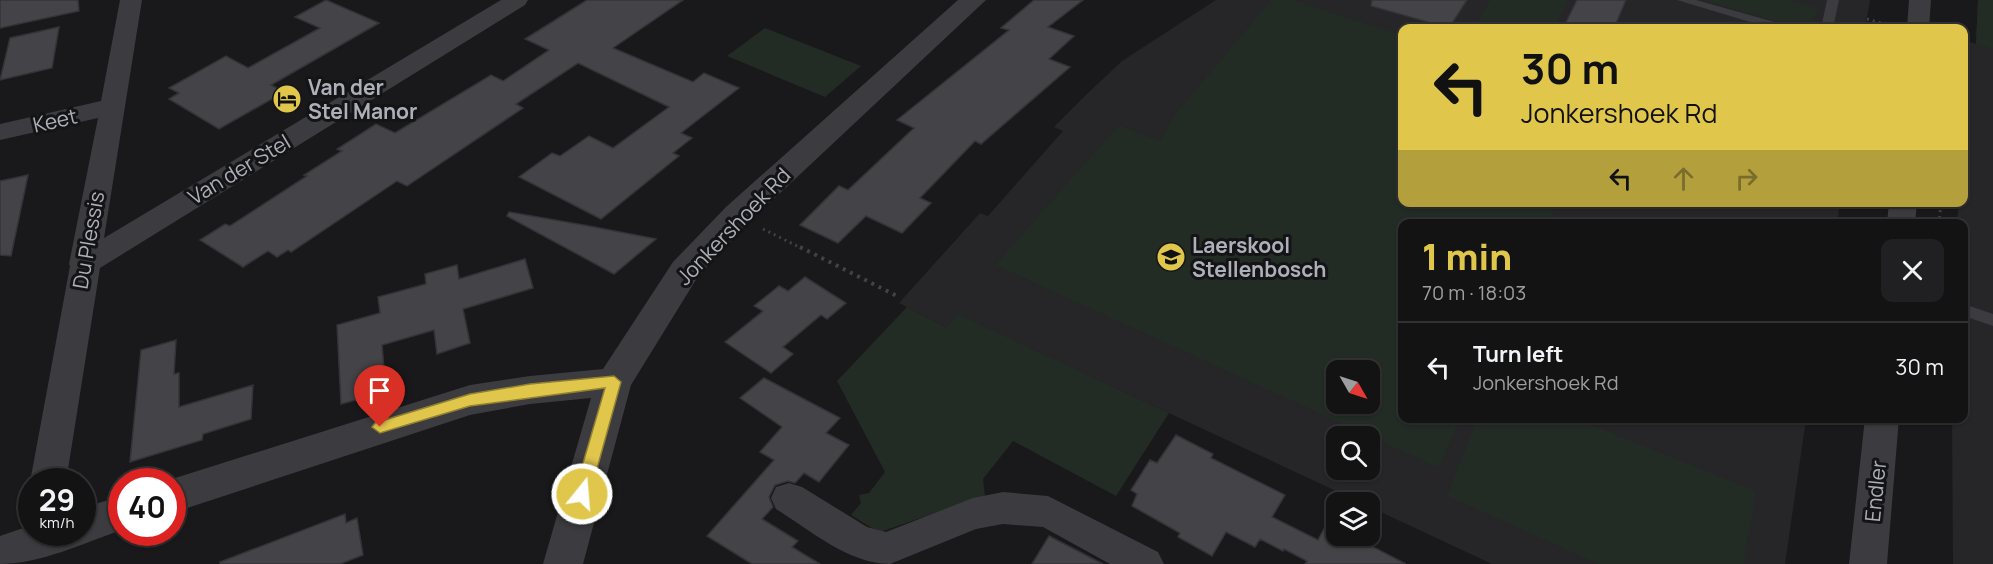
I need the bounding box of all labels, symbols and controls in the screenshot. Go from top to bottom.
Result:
text: 30 m [1521,39,1619,97]
icon: left [1422,48,1500,126]
place label: Van der Stel Manor [308,73,417,125]
hotel icon: Van der Stel Manor [271,83,303,115]
text: Jonkershoek Rd [1521,94,1717,131]
street label: Keet [30,101,80,139]
street label: Van der Stel [183,127,295,211]
street label: Jonkershoek Rd [670,161,796,291]
icon: left [1604,162,1637,195]
icon: ahead [1667,162,1700,195]
icon: right [1730,162,1763,195]
street label: Du Plessis [66,189,110,291]
place label: Laerskool Stellenbosch [1192,231,1326,283]
text: 1 min [1422,232,1512,281]
button: close [1881,239,1944,302]
school or university icon: Laerskool Stellenbosch [1155,241,1187,273]
text: 70 m · 18:03 [1422,279,1526,306]
text: Turn left [1473,339,1563,369]
icon: left [1422,351,1455,384]
text: 30 m [1895,352,1944,382]
north arrow [1326,360,1380,414]
map controls [1326,360,1380,546]
pin [354,365,405,427]
text: Jonkershoek Rd [1473,369,1618,396]
icon: arrive [363,374,396,407]
button: search [1326,426,1380,480]
street label: Endler [1858,459,1892,523]
position arrow [550,462,614,526]
speed limit sign: 40 [108,468,186,546]
text: 29 [39,479,75,520]
button: layers [1326,492,1380,546]
text: km/h [40,512,74,533]

